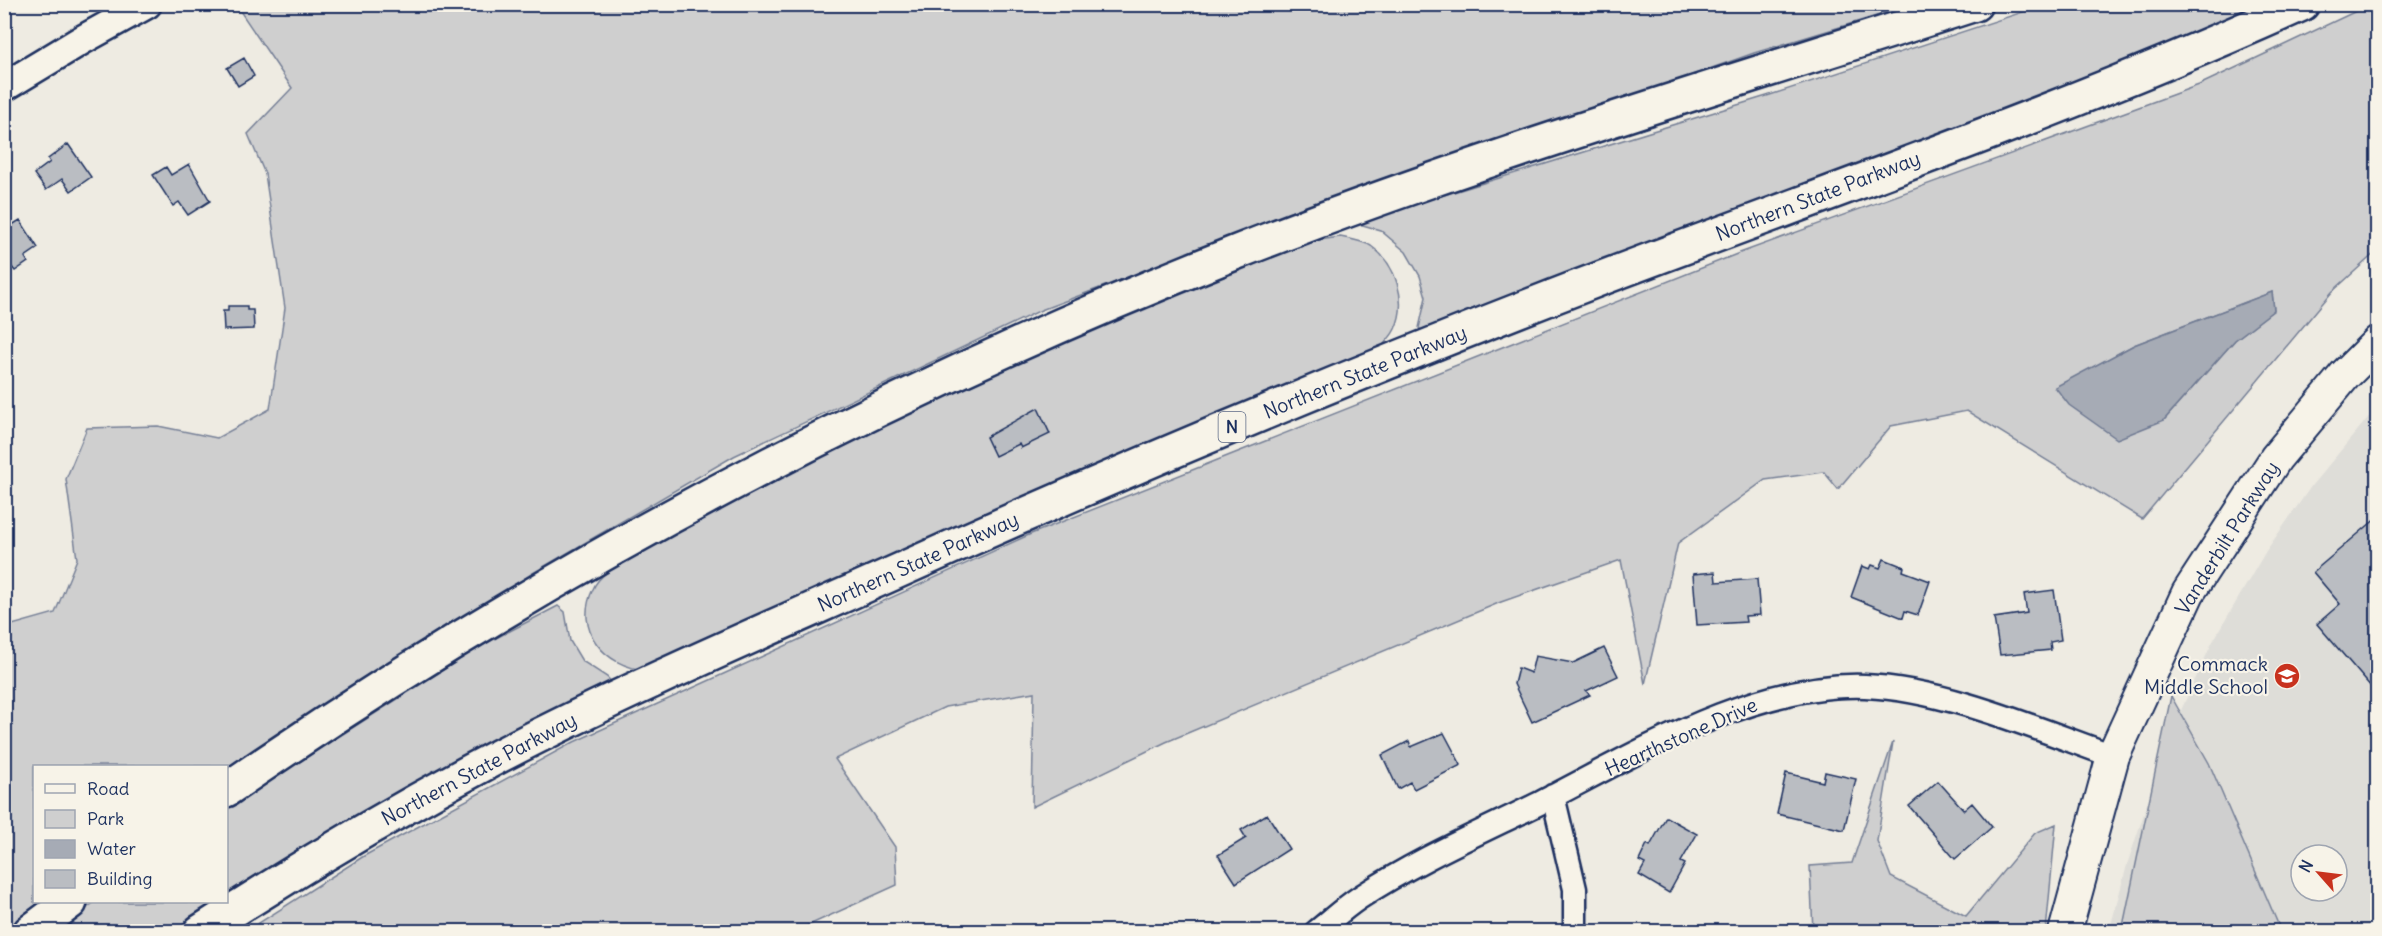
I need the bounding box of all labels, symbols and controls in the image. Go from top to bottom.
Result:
street label: Northern State Parkway [1712,145,1924,246]
street label: Northern State Parkway [1259,319,1470,424]
road number: N [1218,412,1246,442]
street label: Vanderbilt Parkway [2169,456,2284,619]
street label: Northern State Parkway [813,506,1022,617]
place label: Commack Middle School [2144,651,2268,699]
school or university icon: Commack Middle School [2272,661,2302,691]
street label: Hearthstone Drive [1601,692,1761,781]
street label: Northern State Parkway [377,707,581,831]
legend [33,765,228,903]
text: Road [87,777,130,800]
text: Park [87,807,124,830]
text: Water [87,837,137,860]
north arrow [2289,843,2349,903]
text: N [2294,856,2317,876]
text: Building [87,867,152,890]

